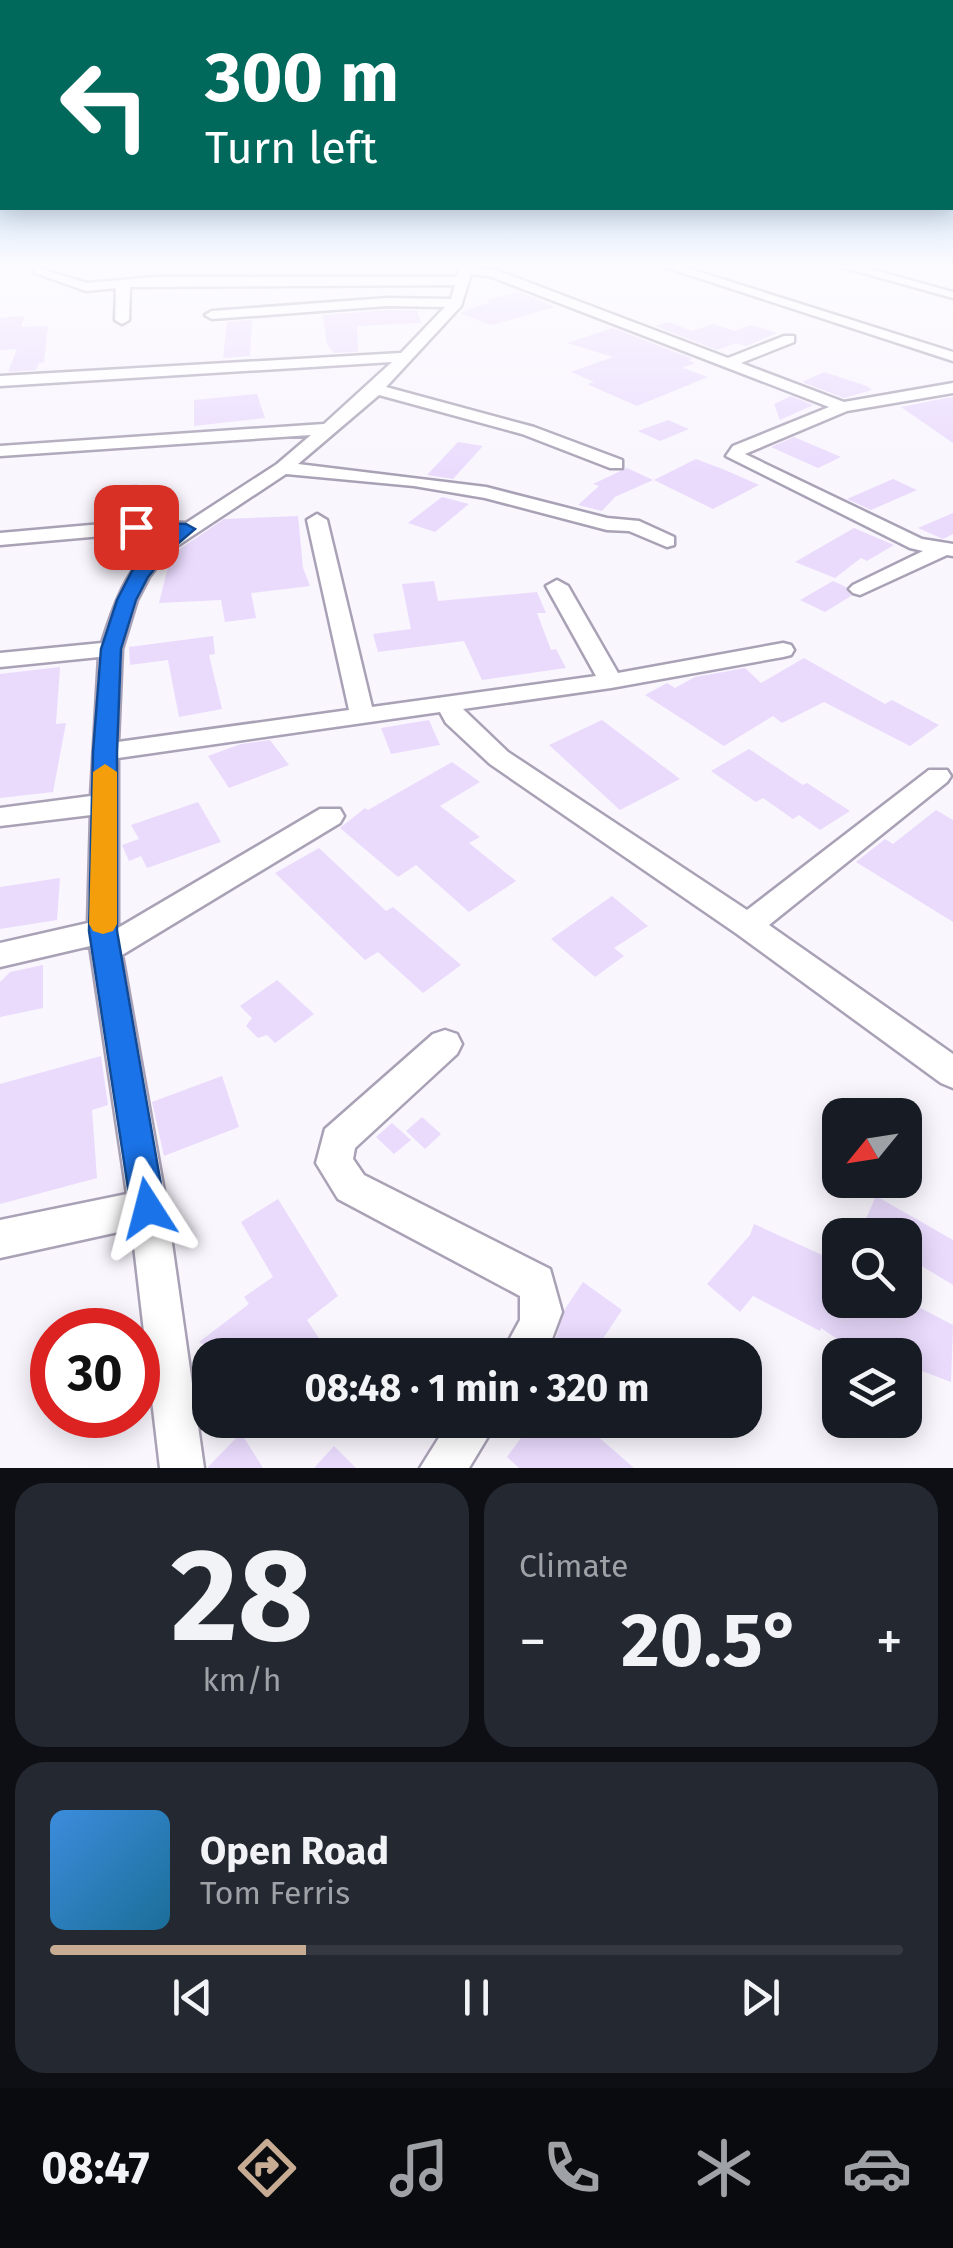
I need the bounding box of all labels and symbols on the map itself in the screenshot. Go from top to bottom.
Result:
pin [94,485,179,570]
north arrow [822,1098,922,1198]
position arrow [96,1156,200,1260]
speed limit sign: 30 [30,1308,160,1438]

